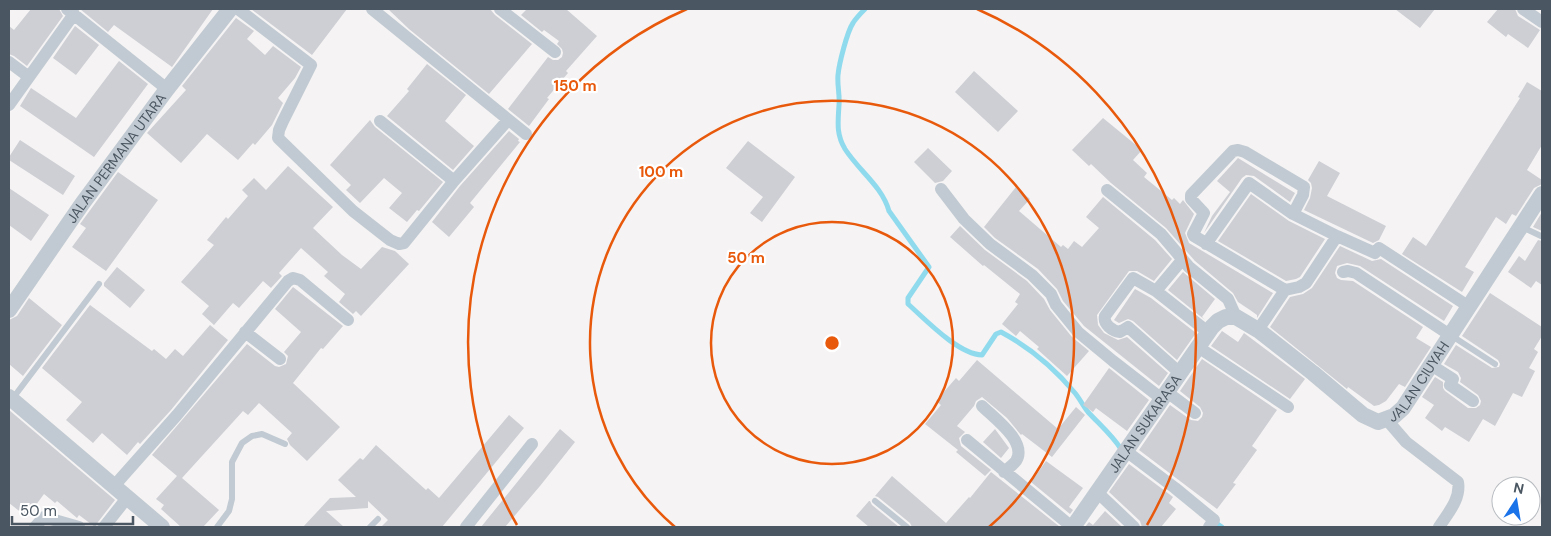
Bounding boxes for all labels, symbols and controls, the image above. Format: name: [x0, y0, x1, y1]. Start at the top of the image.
text: 150 m: [554, 76, 597, 96]
street label: JALAN PERMANA UTARA: [63, 89, 170, 227]
text: 100 m: [639, 162, 683, 182]
text: 50 m: [727, 248, 765, 268]
centre of rings: [823, 334, 841, 352]
street label: JALAN CIUYAH: [1387, 338, 1453, 426]
street label: JALAN SUKARASA: [1104, 371, 1185, 476]
north arrow: [1491, 476, 1541, 526]
text: N: [1512, 478, 1526, 498]
scale bar: [12, 494, 134, 526]
text: 50 m: [20, 501, 57, 521]

